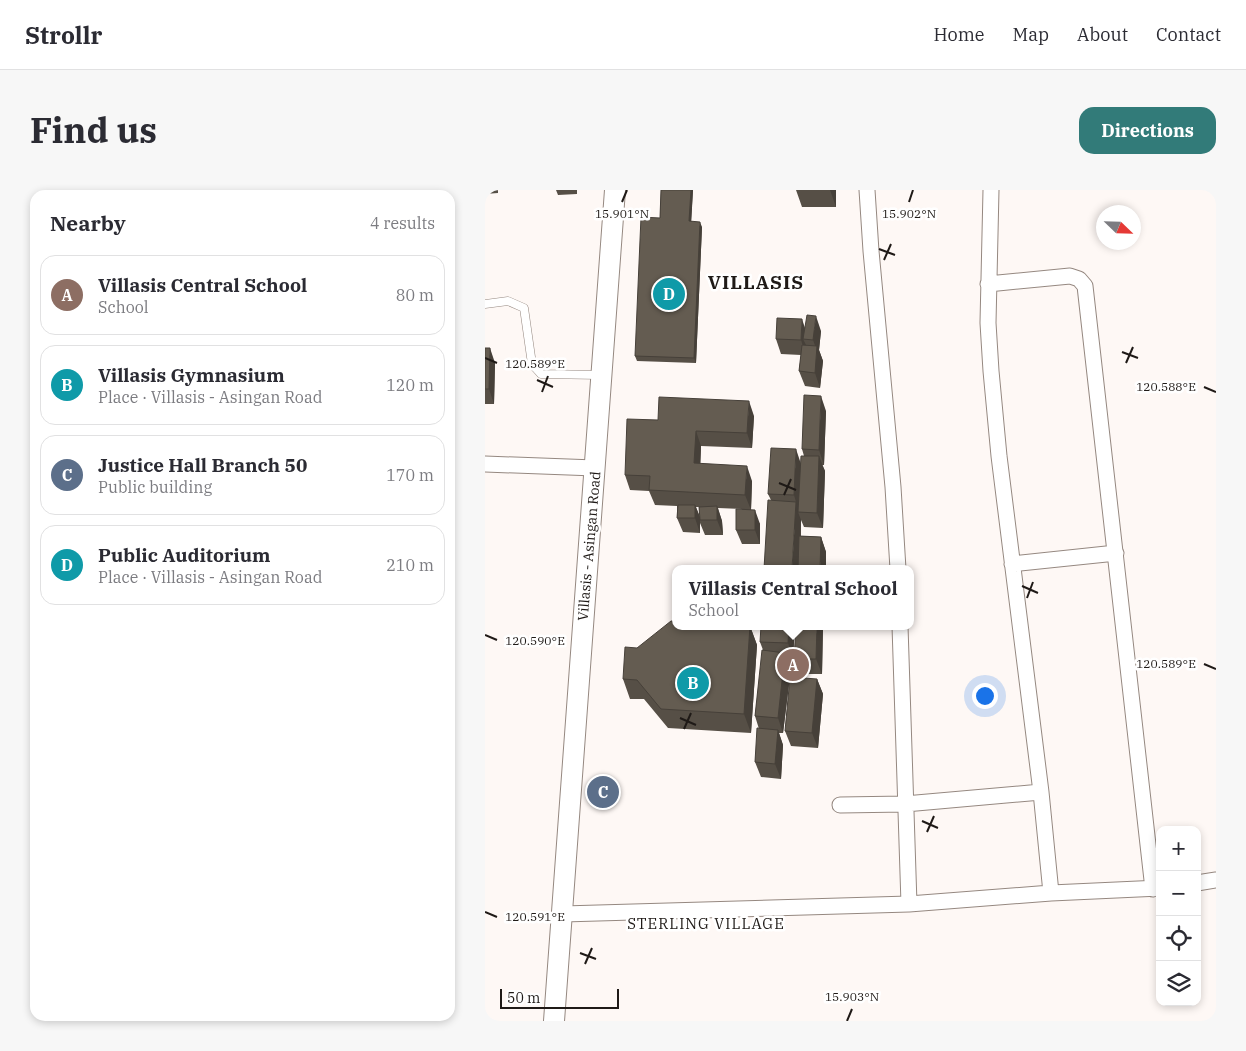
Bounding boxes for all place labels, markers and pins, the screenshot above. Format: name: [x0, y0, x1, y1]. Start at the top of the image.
pin: D: [653, 275, 685, 313]
pin: A: [777, 646, 809, 684]
pin: B: [677, 664, 709, 702]
pin: C: [587, 773, 619, 811]

